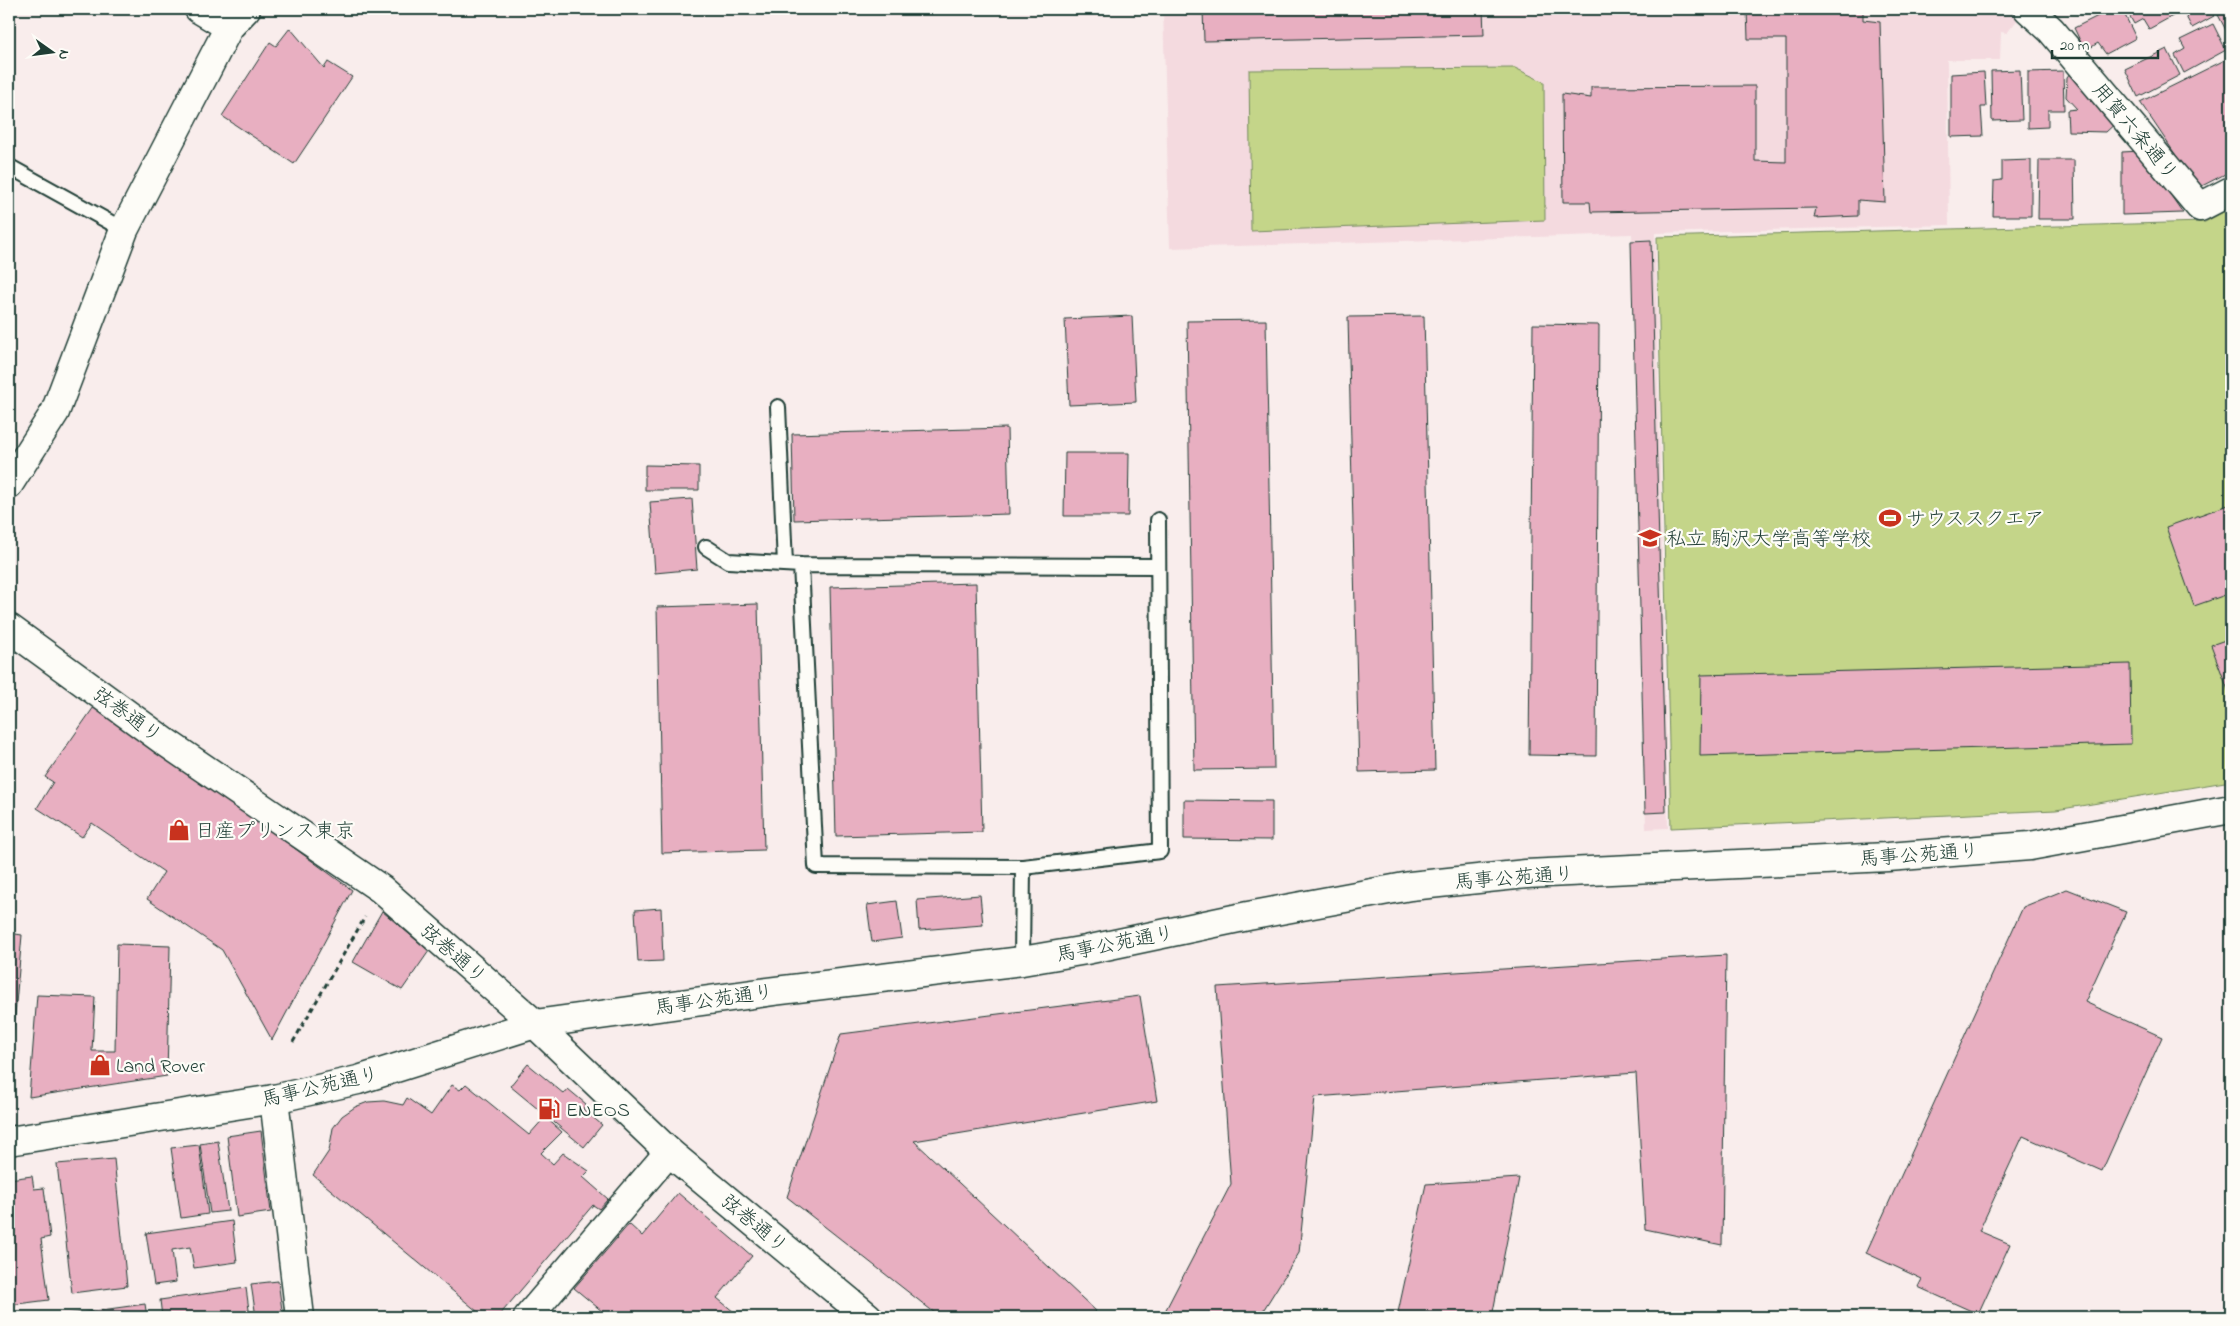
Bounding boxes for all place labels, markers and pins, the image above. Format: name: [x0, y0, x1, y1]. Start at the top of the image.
sports icon: サウススクエア: [1877, 505, 1903, 531]
place label: サウススクエア: [1906, 506, 2045, 535]
school or university icon: 私立 駒沢大学高等学校: [1637, 525, 1663, 551]
place label: 私立 駒沢大学高等学校: [1666, 526, 1871, 555]
shop icon: 日産プリンス東京: [166, 817, 192, 843]
place label: 日産プリンス東京: [195, 818, 355, 847]
shop icon: Land Rover: [87, 1052, 113, 1078]
place label: Land Rover: [116, 1053, 206, 1082]
fuel station icon: ENEOS: [536, 1096, 562, 1122]
place label: ENEOS: [566, 1097, 630, 1126]

